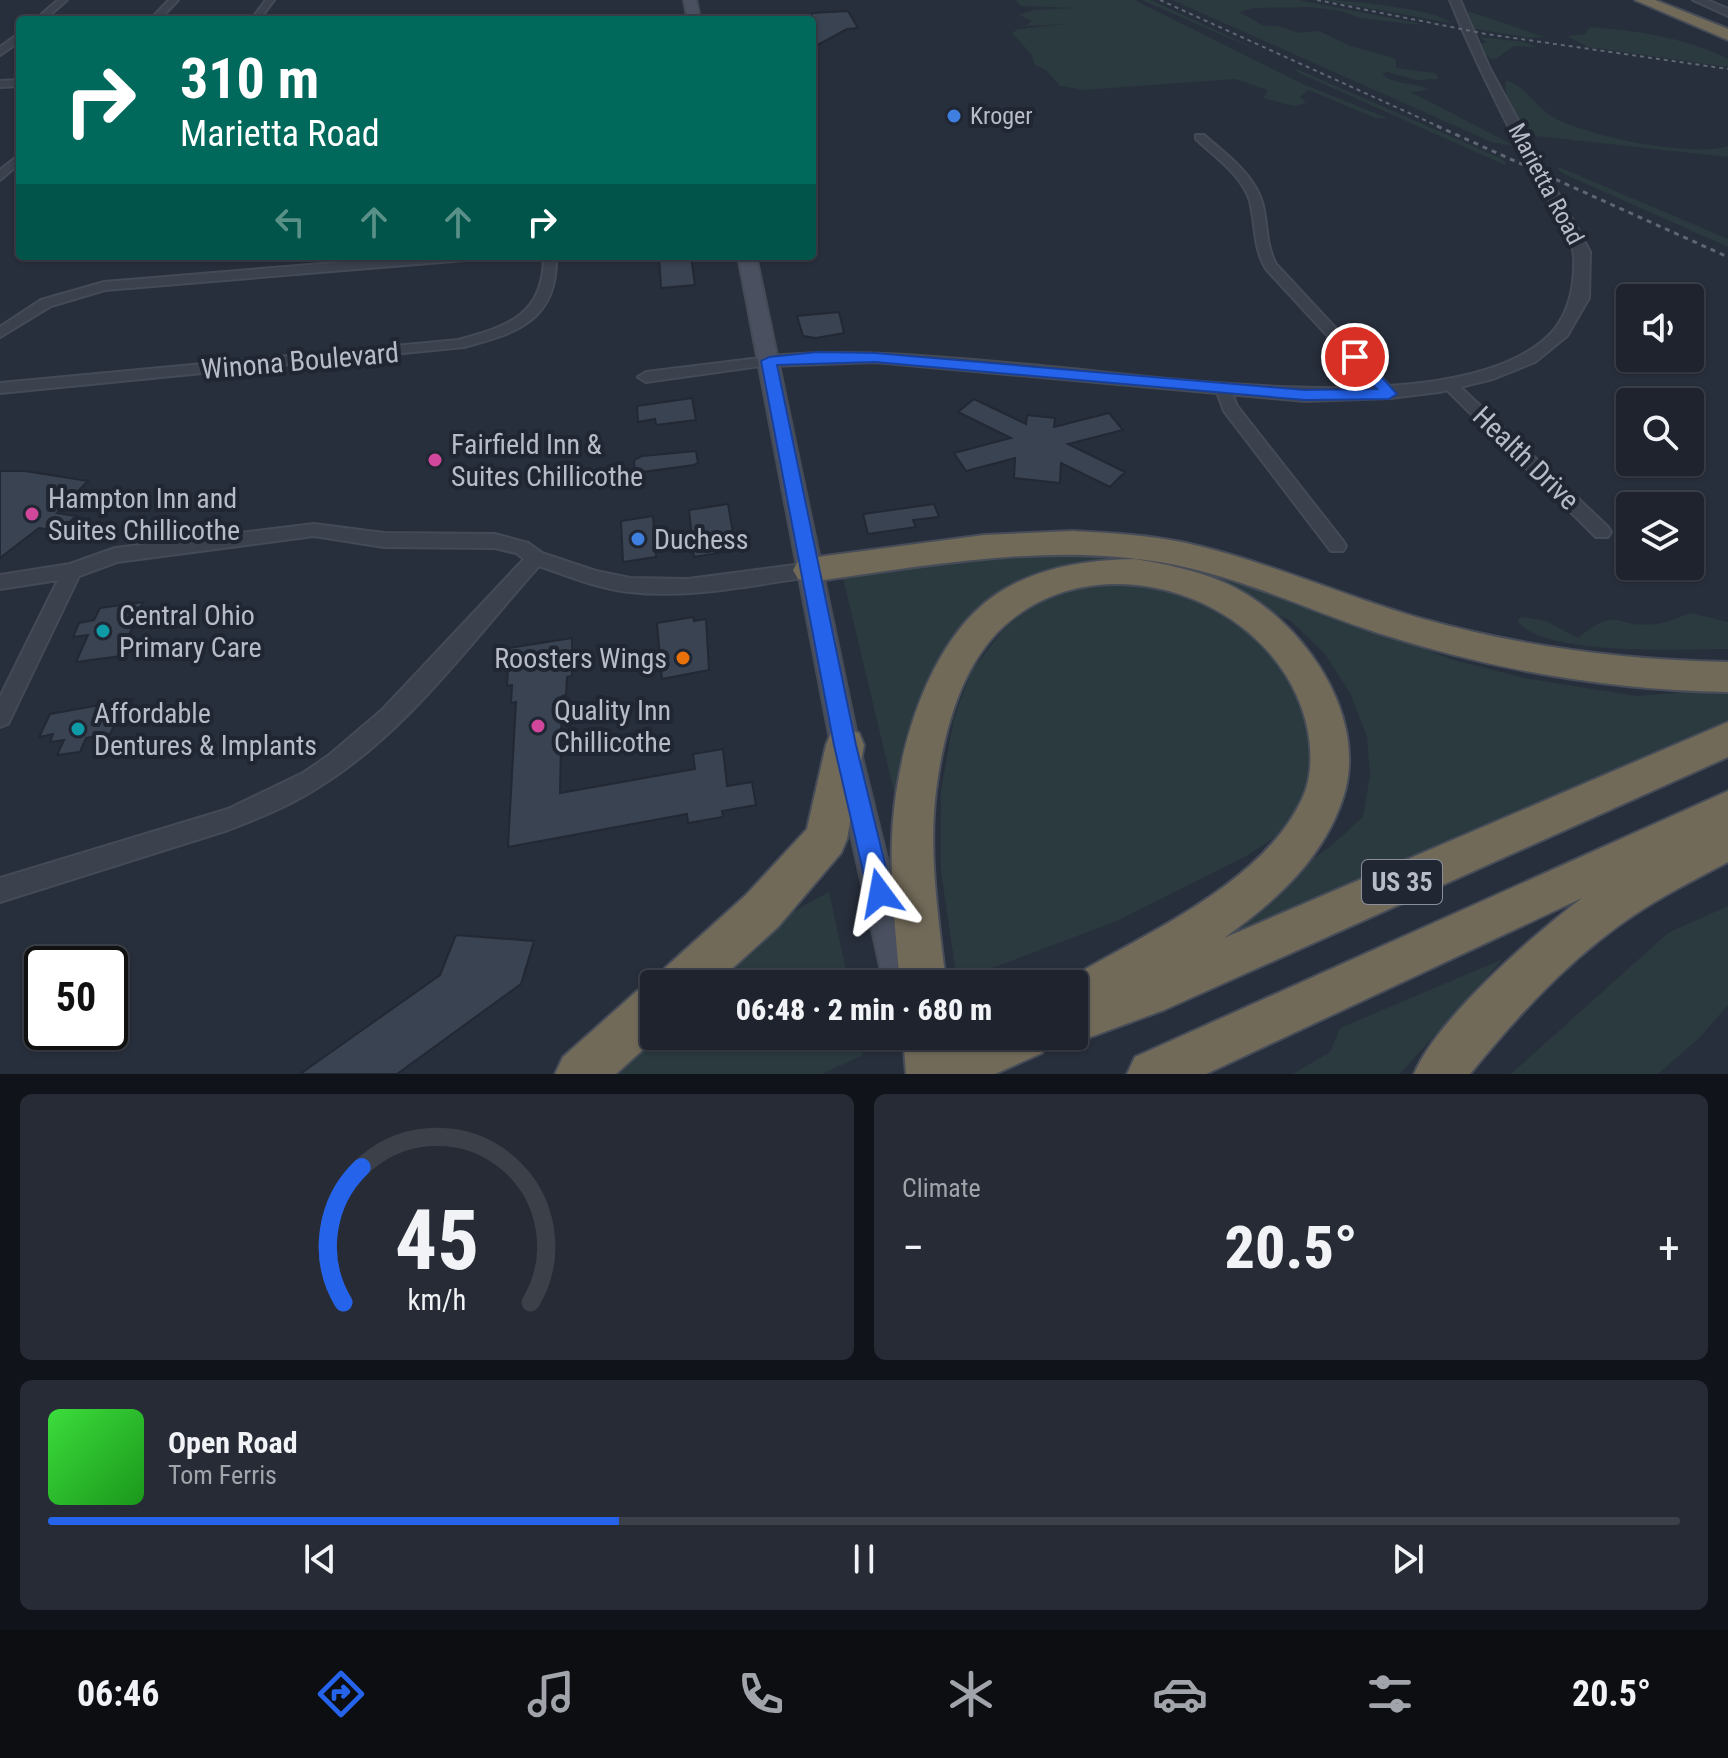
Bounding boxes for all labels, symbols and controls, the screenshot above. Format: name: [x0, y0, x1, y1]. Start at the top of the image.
text: 310 m: [180, 46, 319, 112]
icon: right: [48, 48, 152, 152]
place label: Kroger: [970, 102, 1033, 130]
marker: Kroger: [945, 107, 963, 125]
text: Marietta Road: [180, 113, 380, 155]
street label: Marietta Road: [1502, 119, 1590, 249]
icon: left: [268, 200, 312, 244]
icon: ahead: [352, 200, 396, 244]
icon: ahead: [436, 200, 480, 244]
icon: right: [520, 200, 564, 244]
map controls: [1616, 284, 1704, 580]
button: sound: [1616, 284, 1704, 372]
pin: [1321, 323, 1389, 391]
icon: arrive: [1333, 335, 1377, 379]
street label: Winona Boulevard: [200, 336, 400, 386]
button: search: [1616, 388, 1704, 476]
street label: Health Drive: [1466, 399, 1586, 517]
place label: Fairfield Inn & Suites Chillicothe: [451, 428, 643, 493]
marker: Fairfield Inn & Suites Chillicothe: [426, 451, 444, 469]
place label: Hampton Inn and Suites Chillicothe: [48, 482, 240, 547]
button: layers: [1616, 492, 1704, 580]
marker: Hampton Inn and Suites Chillicothe: [23, 505, 41, 523]
place label: Duchess: [654, 523, 749, 556]
marker: Duchess: [629, 530, 647, 548]
place label: Central Ohio Primary Care: [119, 599, 262, 664]
marker: Central Ohio Primary Care: [94, 622, 112, 640]
place label: Roosters Wings: [494, 642, 667, 675]
marker: Roosters Wings: [674, 649, 692, 667]
place label: Quality Inn Chillicothe: [554, 694, 671, 759]
place label: Affordable Dentures & Implants: [94, 697, 317, 762]
marker: Quality Inn Chillicothe: [529, 717, 547, 735]
marker: Affordable Dentures & Implants: [69, 720, 87, 738]
position arrow: [838, 851, 922, 935]
road number: US 35: [1362, 860, 1442, 904]
speed limit sign: 50: [24, 946, 128, 1050]
text: 06:48 · 2 min · 680 m: [736, 992, 992, 1027]
text: Climate: [902, 1173, 981, 1203]
text: 45: [395, 1192, 479, 1289]
text: 20.5°: [1225, 1212, 1358, 1283]
text: −: [902, 1222, 924, 1274]
text: +: [1658, 1222, 1680, 1274]
text: km/h: [408, 1283, 466, 1317]
text: Open Road: [168, 1425, 298, 1460]
text: Tom Ferris: [168, 1460, 277, 1490]
icon: previous: [298, 1537, 342, 1581]
icon: pause: [842, 1537, 886, 1581]
icon: next: [1386, 1537, 1430, 1581]
icon: directions: [313, 1666, 369, 1722]
icon: music: [523, 1666, 579, 1722]
icon: phone: [733, 1666, 789, 1722]
icon: climate: [943, 1666, 999, 1722]
icon: car: [1152, 1666, 1208, 1722]
icon: filters: [1362, 1666, 1418, 1722]
text: 06:46: [77, 1673, 160, 1715]
text: 20.5°: [1572, 1673, 1651, 1715]

